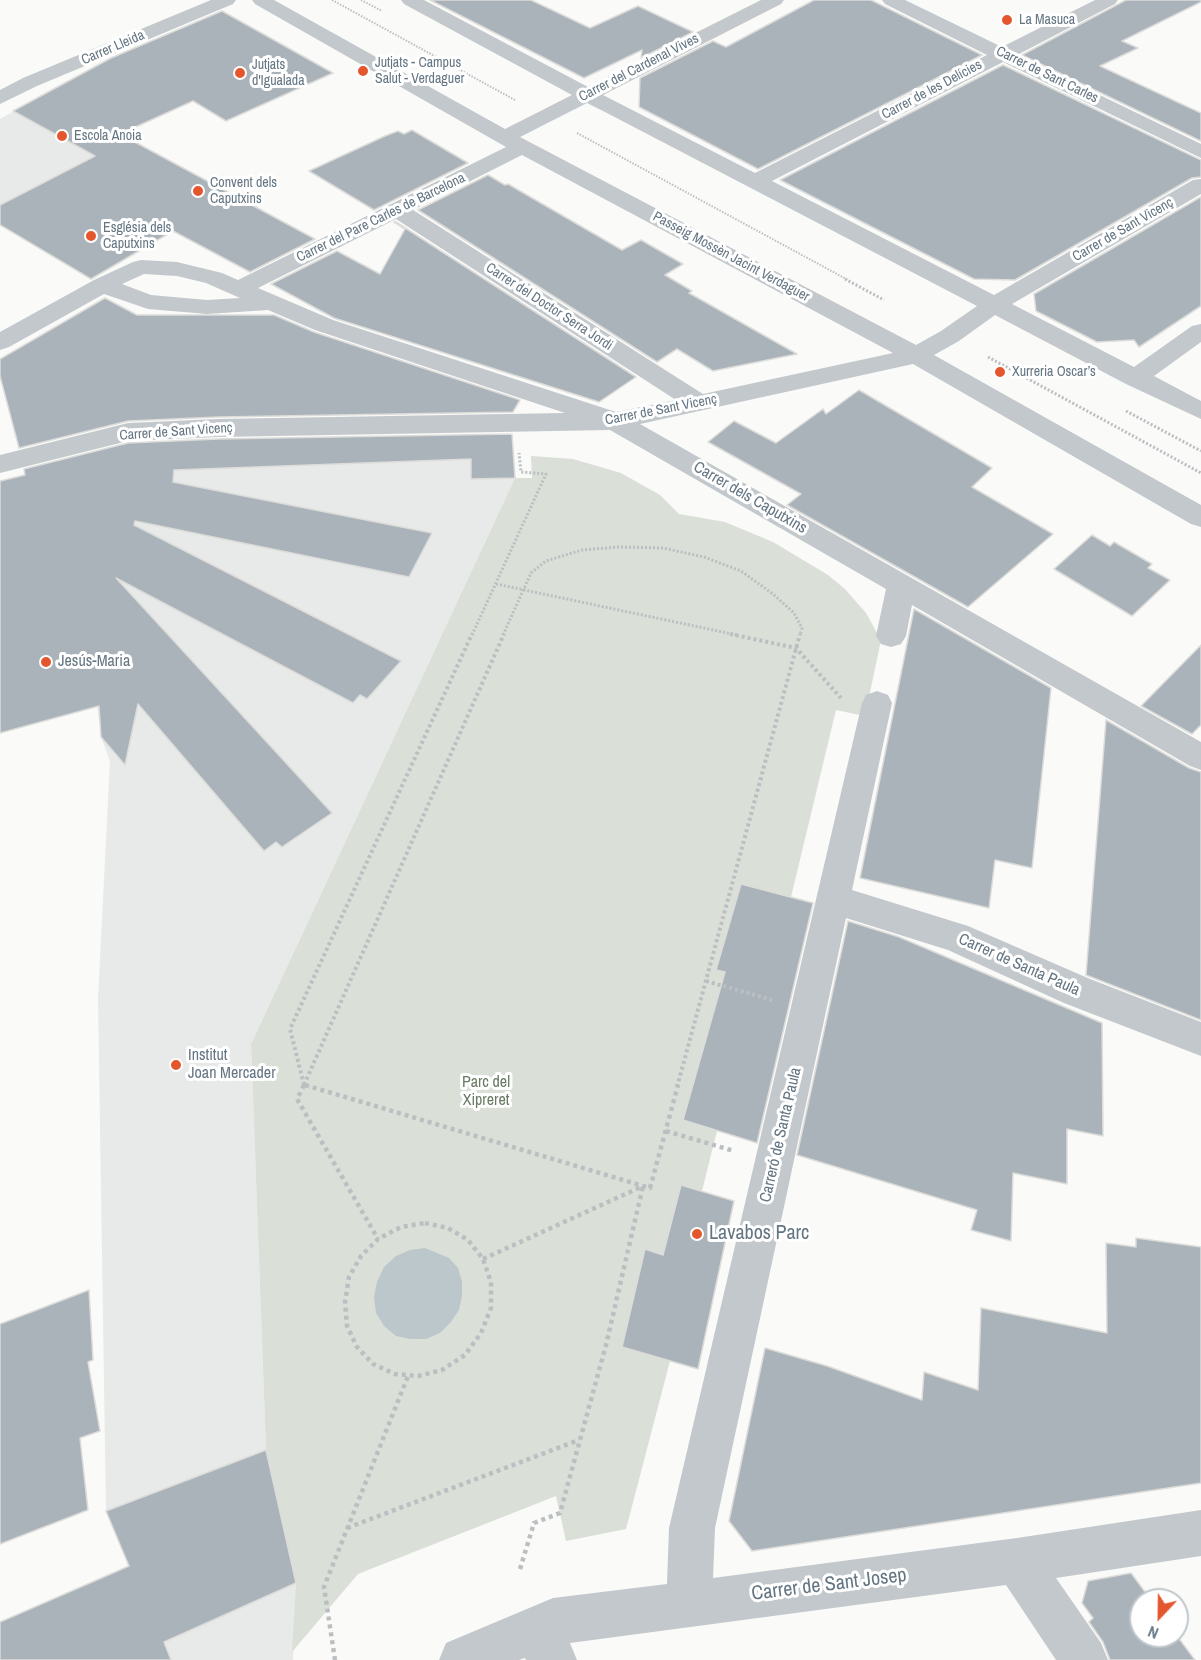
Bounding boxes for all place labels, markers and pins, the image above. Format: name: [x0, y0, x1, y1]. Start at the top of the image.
place label: La Masuca: [1019, 12, 1075, 28]
marker: La Masuca: [1000, 13, 1014, 27]
place label: Jutjats - Campus Salut - Verdaguer: [375, 55, 464, 88]
place label: Jutjats d'Igualada: [252, 57, 305, 90]
marker: Jutjats - Campus Salut - Verdaguer: [356, 64, 370, 78]
marker: Jutjats d'Igualada: [233, 66, 247, 80]
place label: Escola Anoia: [74, 128, 142, 144]
marker: Escola Anoia: [55, 129, 69, 143]
place label: Convent dels Caputxins: [210, 175, 277, 208]
marker: Convent dels Caputxins: [191, 184, 205, 198]
place label: Església dels Caputxins: [103, 220, 171, 252]
marker: Església dels Caputxins: [84, 229, 98, 243]
place label: Xurreria Oscar’s: [1012, 364, 1096, 380]
marker: Xurreria Oscar’s: [993, 365, 1007, 379]
place label: Jesús-Maria: [58, 652, 130, 672]
marker: Jesús-Maria: [39, 655, 53, 669]
place label: Institut Joan Mercader: [188, 1046, 276, 1084]
marker: Institut Joan Mercader: [169, 1058, 183, 1072]
place label: Lavabos Parc: [709, 1222, 809, 1246]
marker: Lavabos Parc: [690, 1227, 704, 1241]

